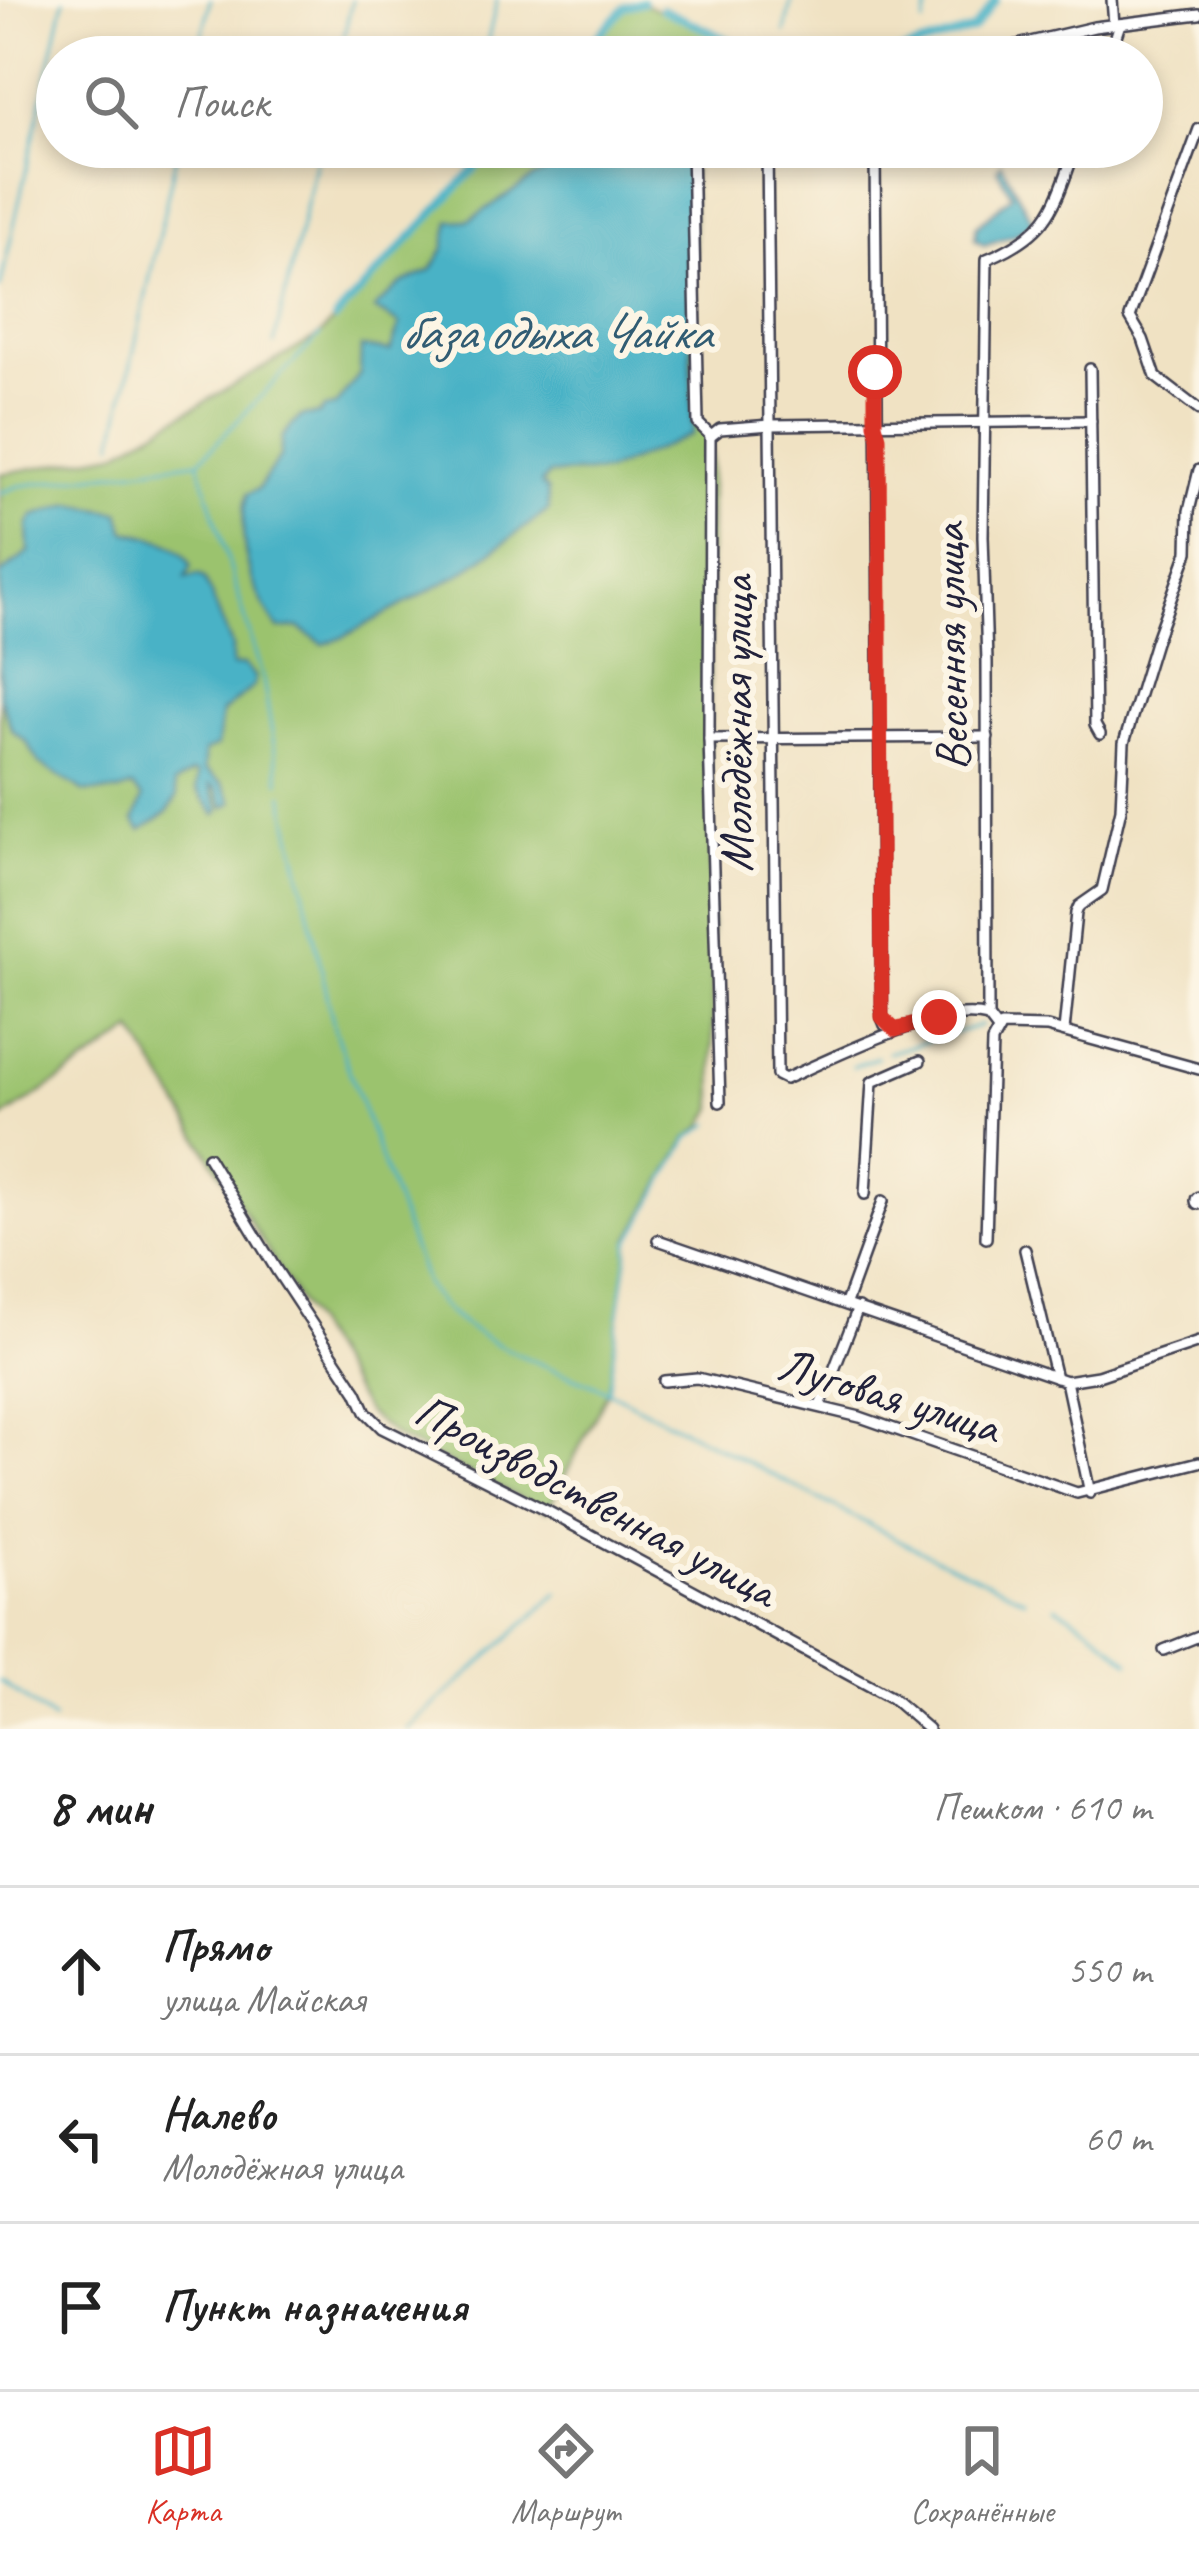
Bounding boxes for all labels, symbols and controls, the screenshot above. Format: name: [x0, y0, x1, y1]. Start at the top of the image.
search box: [36, 36, 1163, 168]
icon: search: [78, 69, 144, 135]
text: Поиск: [174, 74, 269, 131]
water label: база одыха Чайка: [401, 300, 716, 364]
route start: [848, 345, 902, 399]
street label: Весенняя улица: [918, 520, 982, 771]
street label: Молодёжная улица: [706, 573, 766, 872]
route end: [912, 990, 966, 1044]
street label: Луговая улица: [771, 1333, 1010, 1458]
street label: Производственная улица: [405, 1380, 791, 1622]
text: 8 мин: [48, 1775, 152, 1839]
text: Пешком · 610 m: [933, 1783, 1151, 1832]
text: Прямо: [162, 1918, 269, 1975]
icon: ahead: [48, 1938, 114, 2004]
text: 550 m: [1067, 1946, 1151, 1995]
text: улица Майская: [162, 1975, 365, 2024]
text: Налево: [162, 2086, 276, 2143]
icon: left: [48, 2106, 114, 2172]
text: 60 m: [1085, 2114, 1151, 2163]
text: Молодёжная улица: [162, 2143, 403, 2192]
icon: arrive: [48, 2274, 114, 2340]
text: Пункт назначения: [162, 2278, 467, 2335]
tab: Карта: [145, 2418, 221, 2532]
tab: Маршрут: [511, 2418, 620, 2532]
tab: Сохранённые: [910, 2418, 1054, 2532]

